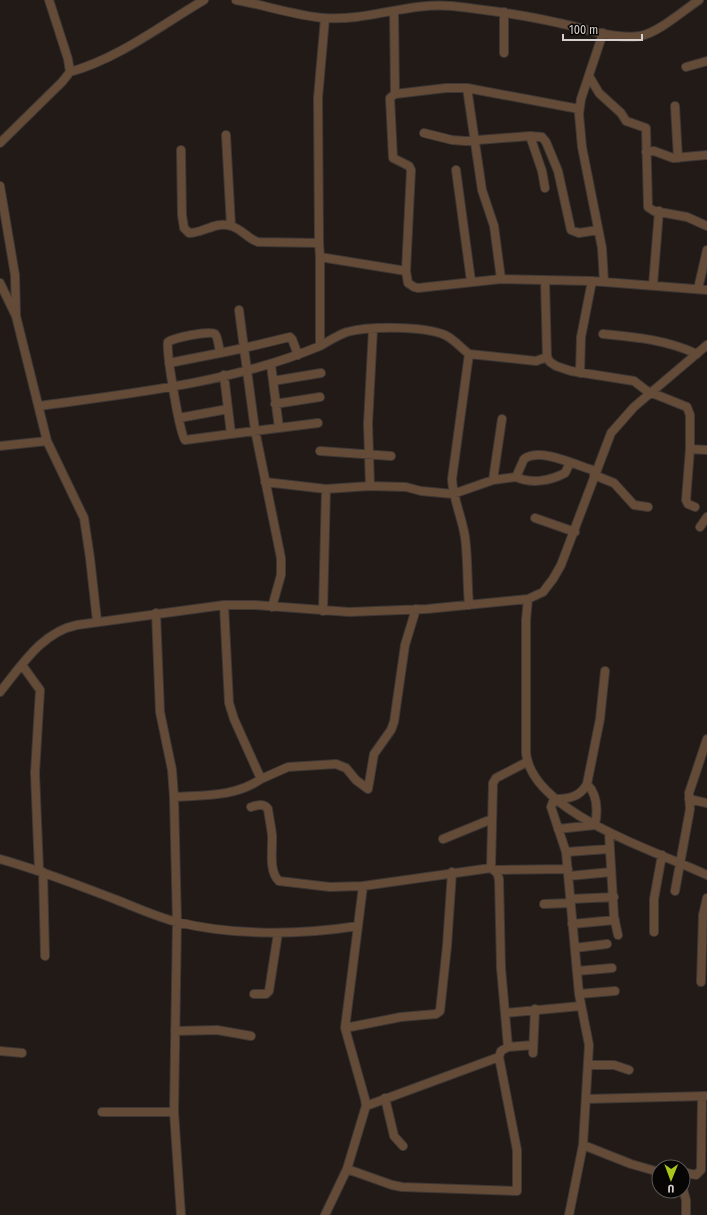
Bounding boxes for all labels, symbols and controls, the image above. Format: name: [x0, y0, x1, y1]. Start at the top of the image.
scale bar: [563, 16, 642, 42]
text: 100 m: [569, 23, 598, 37]
north arrow: [651, 1159, 691, 1199]
text: U: [667, 1182, 674, 1195]

